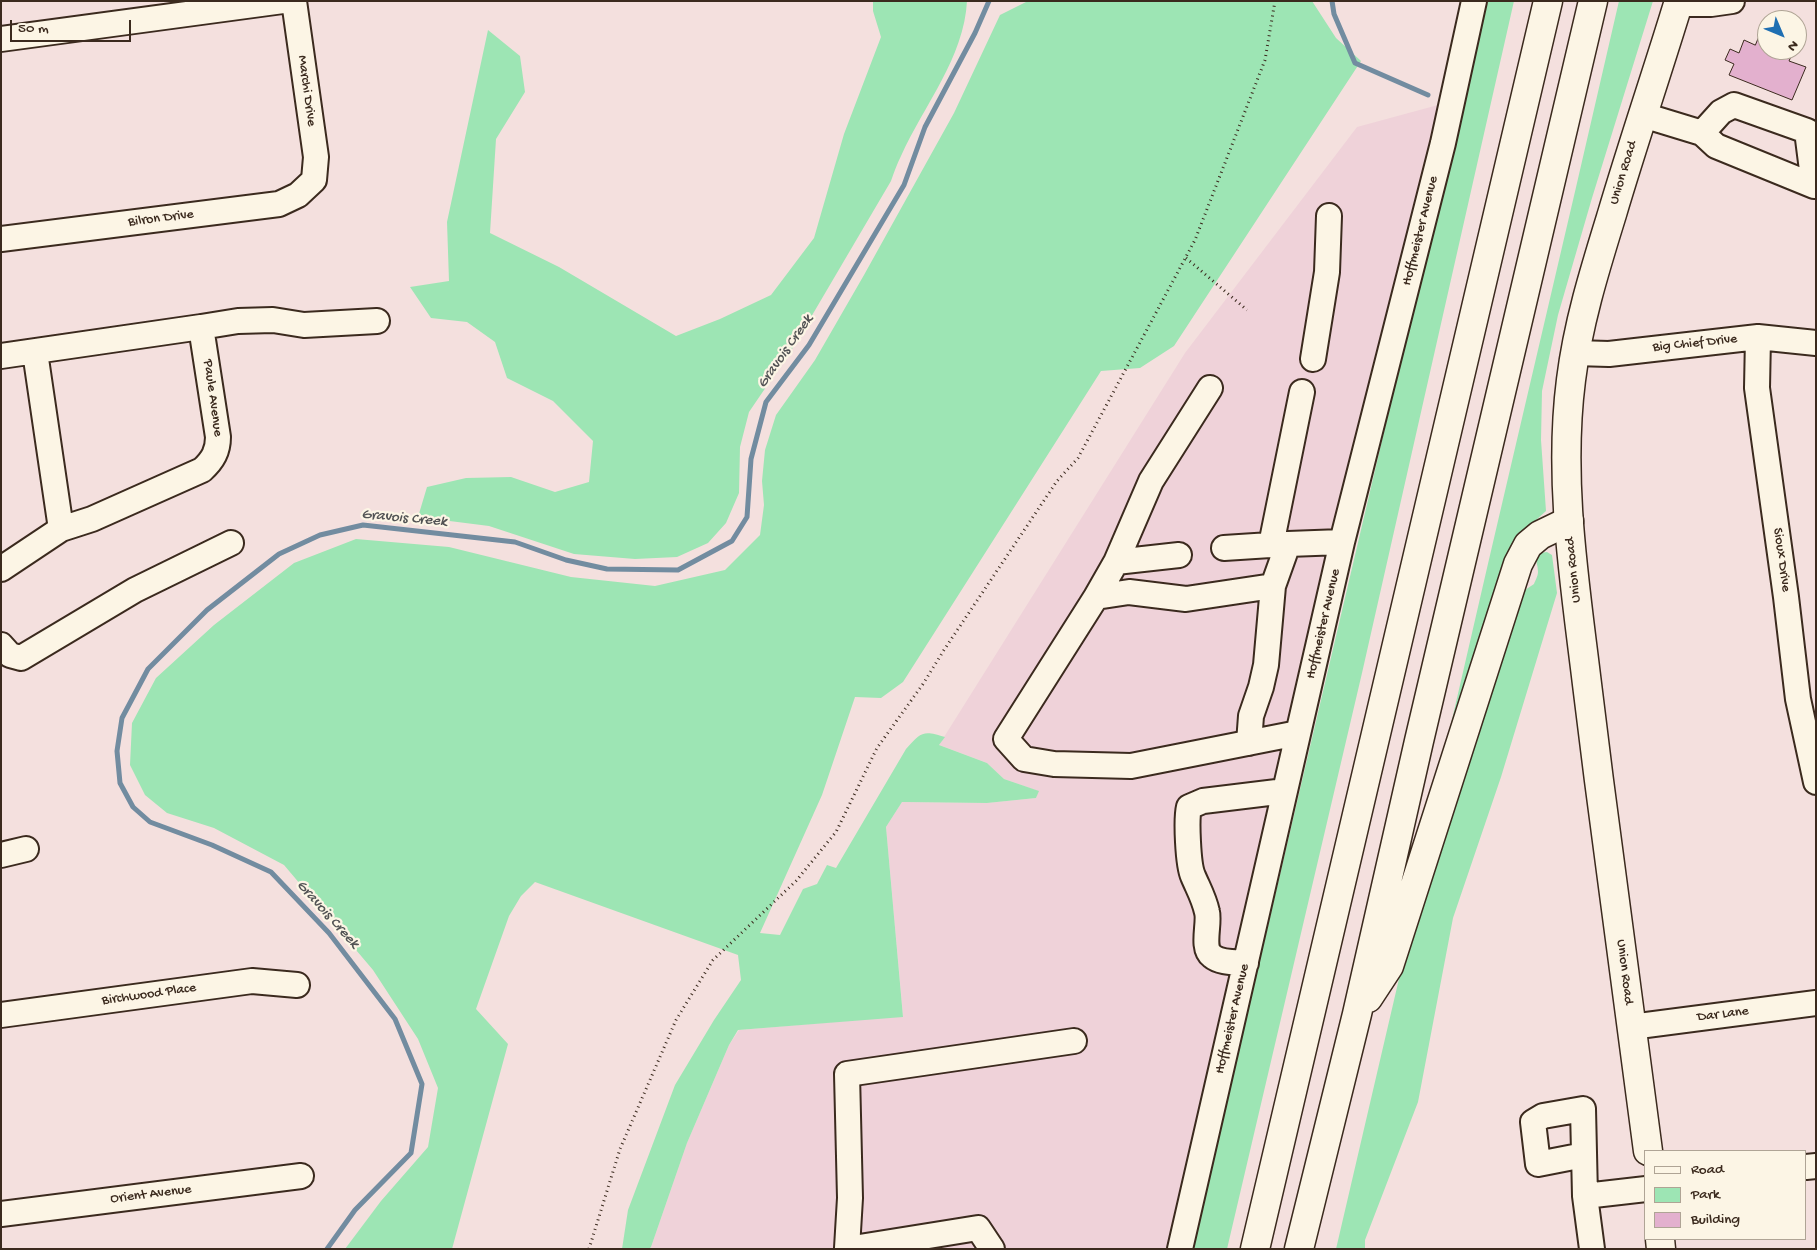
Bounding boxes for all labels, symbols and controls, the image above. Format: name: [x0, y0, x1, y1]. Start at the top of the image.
scale bar: [12, 10, 134, 42]
north arrow: [1757, 10, 1807, 60]
text: 50 m: [18, 20, 49, 38]
text: N: [1783, 36, 1802, 54]
street label: Marchi Drive: [293, 54, 319, 128]
street label: Union Road: [1606, 139, 1642, 207]
street label: Hoffmeister Avenue: [1399, 174, 1443, 288]
street label: Bilron Drive: [127, 207, 195, 231]
water label: Gravois Creek: [754, 312, 818, 392]
street label: Big Chief Drive: [1652, 331, 1738, 357]
street label: Paule Avenue: [198, 358, 226, 438]
water label: Gravois Creek: [361, 506, 447, 532]
street label: Sioux Drive: [1768, 527, 1794, 593]
street label: Union Road: [1562, 537, 1586, 603]
street label: Hoffmeister Avenue: [1303, 567, 1345, 681]
water label: Gravois Creek: [292, 877, 362, 953]
street label: Union Road: [1612, 938, 1636, 1006]
street label: Hoffmeister Avenue: [1212, 962, 1254, 1076]
street label: Birchwood Place: [101, 980, 197, 1010]
street label: Dar Lane: [1696, 1003, 1750, 1027]
legend: [1644, 1150, 1807, 1240]
text: Road: [1691, 1161, 1724, 1179]
street label: Orient Avenue: [110, 1182, 192, 1208]
text: Park: [1691, 1186, 1720, 1204]
text: Building: [1691, 1211, 1740, 1229]

